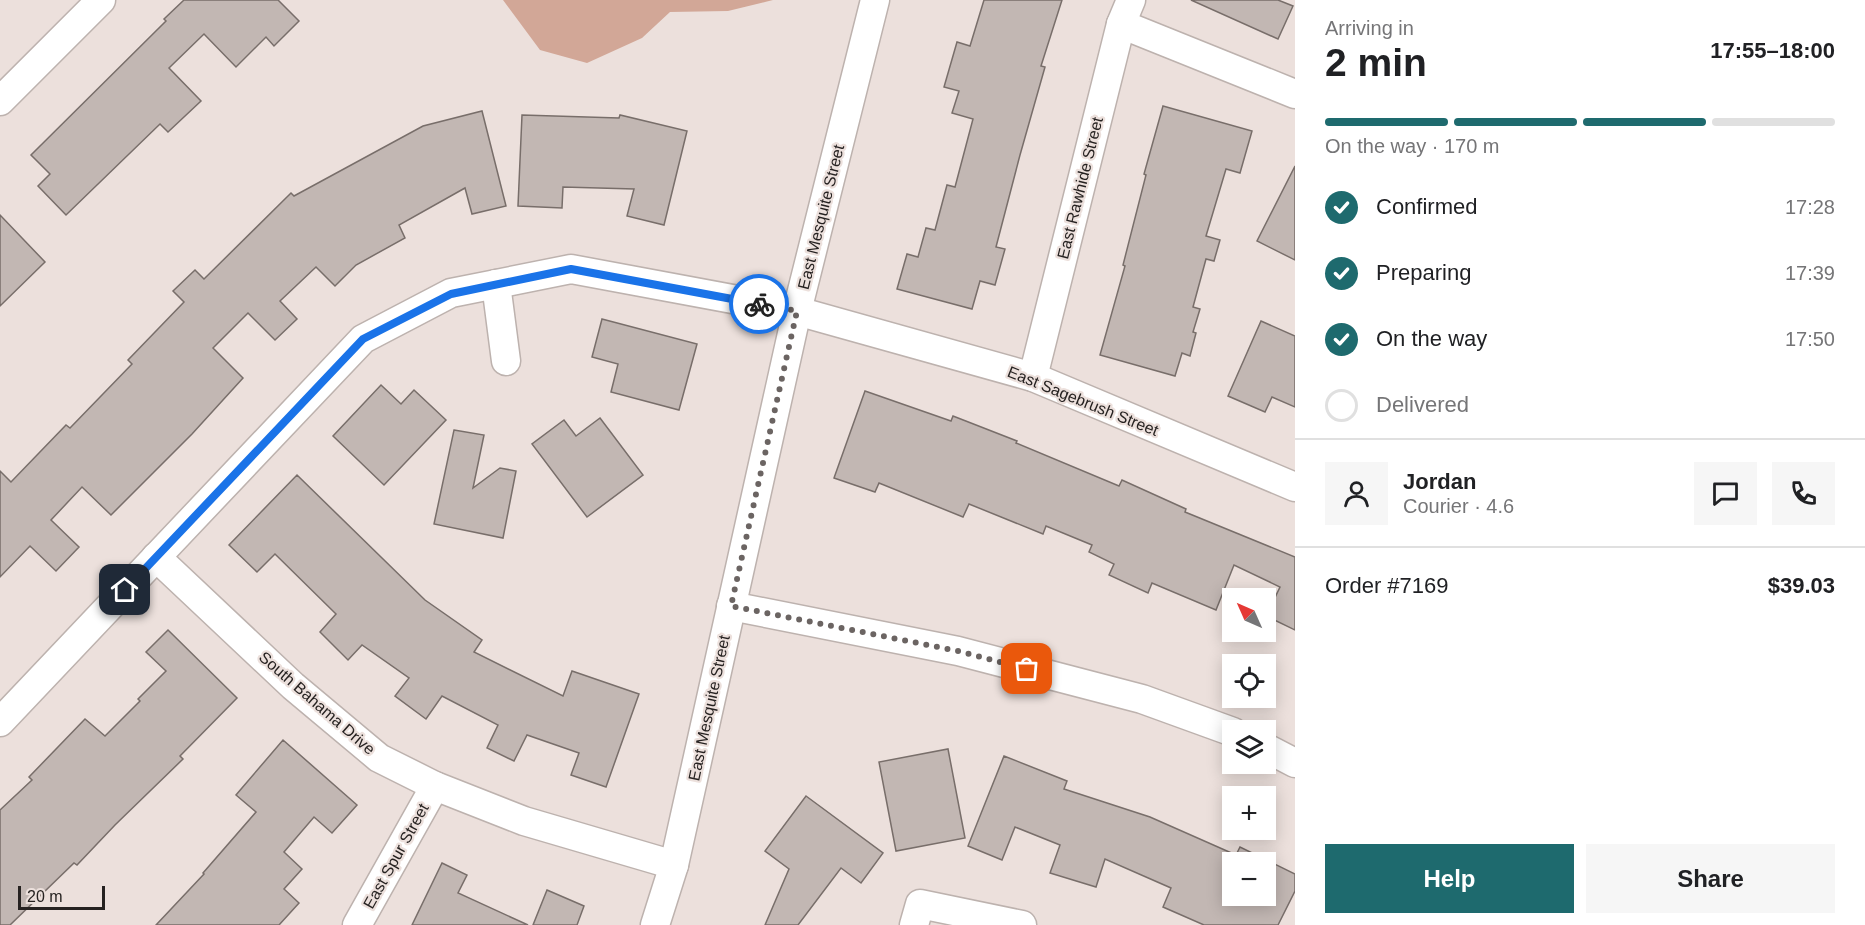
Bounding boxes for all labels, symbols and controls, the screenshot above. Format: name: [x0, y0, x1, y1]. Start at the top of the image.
text: Arriving in: [1325, 17, 1414, 39]
text: 17:55–18:00: [1710, 38, 1835, 63]
text: 2 min: [1325, 41, 1427, 84]
street label: East Rawhide Street: [1054, 115, 1106, 261]
text: On the way · 170 m: [1325, 135, 1500, 157]
street label: East Mesquite Street: [795, 142, 847, 291]
icon: check: [1325, 191, 1358, 224]
text: Confirmed: [1376, 194, 1477, 219]
text: 17:28: [1785, 196, 1835, 218]
icon: check: [1325, 257, 1358, 290]
text: Preparing: [1376, 260, 1471, 285]
text: 17:39: [1785, 262, 1835, 284]
courier: [729, 274, 789, 334]
icon: bike: [743, 288, 776, 321]
icon: check: [1325, 323, 1358, 356]
text: On the way: [1376, 326, 1487, 351]
text: 17:50: [1785, 328, 1835, 350]
street label: East Sagebrush Street: [1005, 363, 1161, 439]
text: Delivered: [1376, 392, 1469, 417]
button: person: [1325, 462, 1388, 525]
button: chat: [1694, 462, 1757, 525]
button: phone: [1772, 462, 1835, 525]
text: Jordan: [1403, 469, 1476, 494]
text: Courier · 4.6: [1403, 495, 1514, 517]
pin: [99, 564, 150, 615]
icon: home: [108, 573, 141, 606]
text: Order #7169: [1325, 573, 1449, 598]
text: $39.03: [1768, 573, 1835, 598]
north arrow: [1222, 588, 1276, 642]
map controls: [1222, 588, 1276, 906]
street label: East Mesquite Street: [685, 633, 733, 782]
pin: [1001, 643, 1052, 694]
street label: South Bahama Drive: [256, 648, 378, 758]
icon: bag: [1010, 652, 1043, 685]
button: locate: [1222, 654, 1276, 708]
button: layers: [1222, 720, 1276, 774]
button: +: [1222, 786, 1276, 840]
street label: East Spur Street: [360, 800, 432, 911]
button: Help: [1325, 844, 1574, 913]
button: Share: [1586, 844, 1835, 913]
button: −: [1222, 852, 1276, 906]
scale bar: [18, 883, 105, 910]
text: 20 m: [27, 888, 63, 905]

